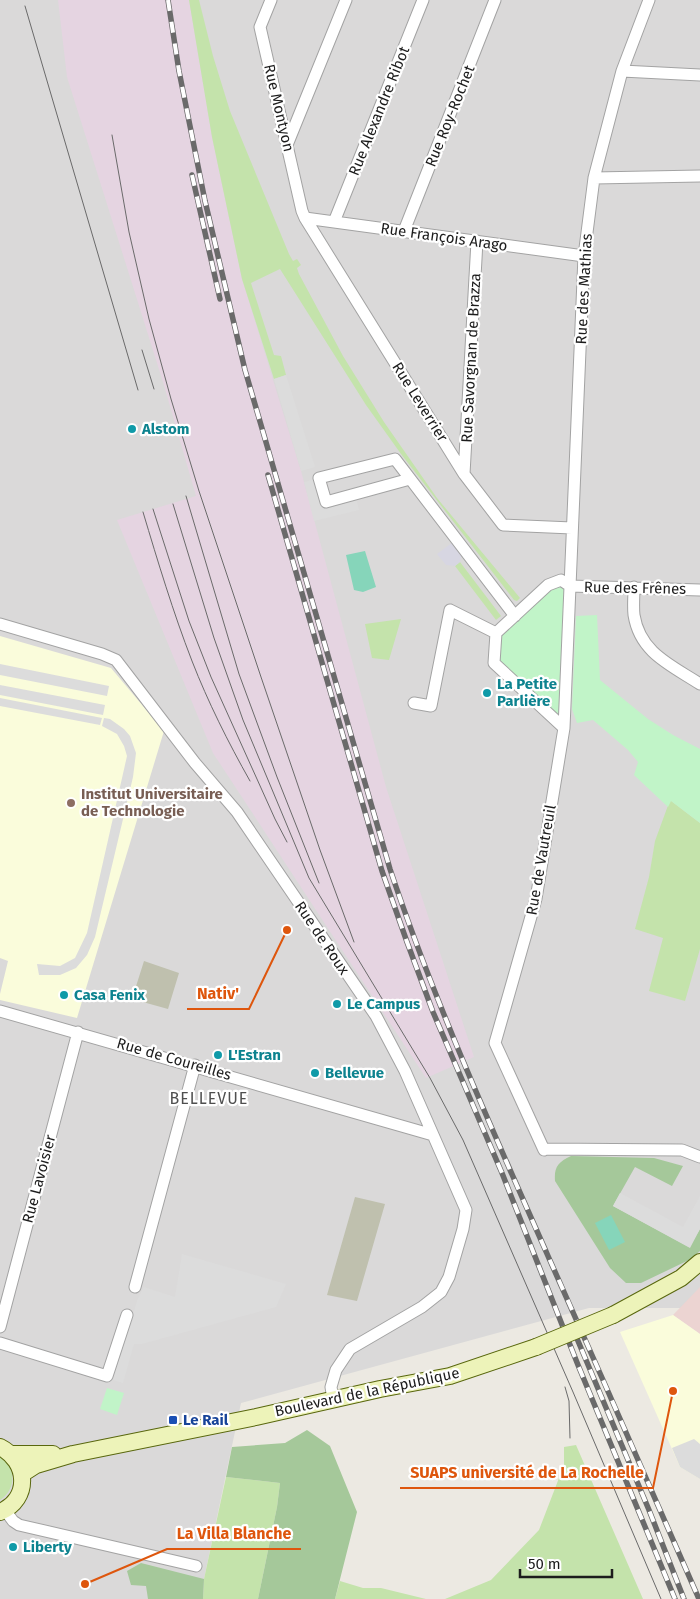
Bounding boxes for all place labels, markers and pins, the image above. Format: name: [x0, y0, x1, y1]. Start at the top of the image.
place label: Alstom: [141, 420, 190, 438]
marker: Alstom: [126, 423, 138, 435]
place label: La Petite Parlière: [497, 675, 557, 710]
marker: La Petite Parlière: [481, 687, 493, 699]
place label: Institut Universitaire de Technologie: [81, 785, 223, 820]
marker: Institut Universitaire de Technologie: [65, 797, 77, 809]
callout: Nativ': [187, 978, 249, 1009]
place label: Casa Fenix: [74, 986, 145, 1004]
marker: Casa Fenix: [58, 989, 70, 1001]
place label: Le Campus: [347, 995, 420, 1013]
marker: Le Campus: [331, 998, 343, 1010]
place label: L'Estran: [228, 1046, 281, 1064]
marker: L'Estran: [212, 1049, 224, 1061]
place label: Bellevue: [325, 1064, 384, 1082]
marker: Bellevue: [309, 1067, 321, 1079]
place label: Le Rail: [183, 1411, 229, 1429]
marker: Le Rail: [167, 1414, 179, 1426]
callout: SUAPS université de La Rochelle: [400, 1457, 653, 1488]
callout: La Villa Blanche: [167, 1518, 301, 1549]
place label: Liberty: [23, 1538, 72, 1556]
marker: Liberty: [7, 1541, 19, 1553]

